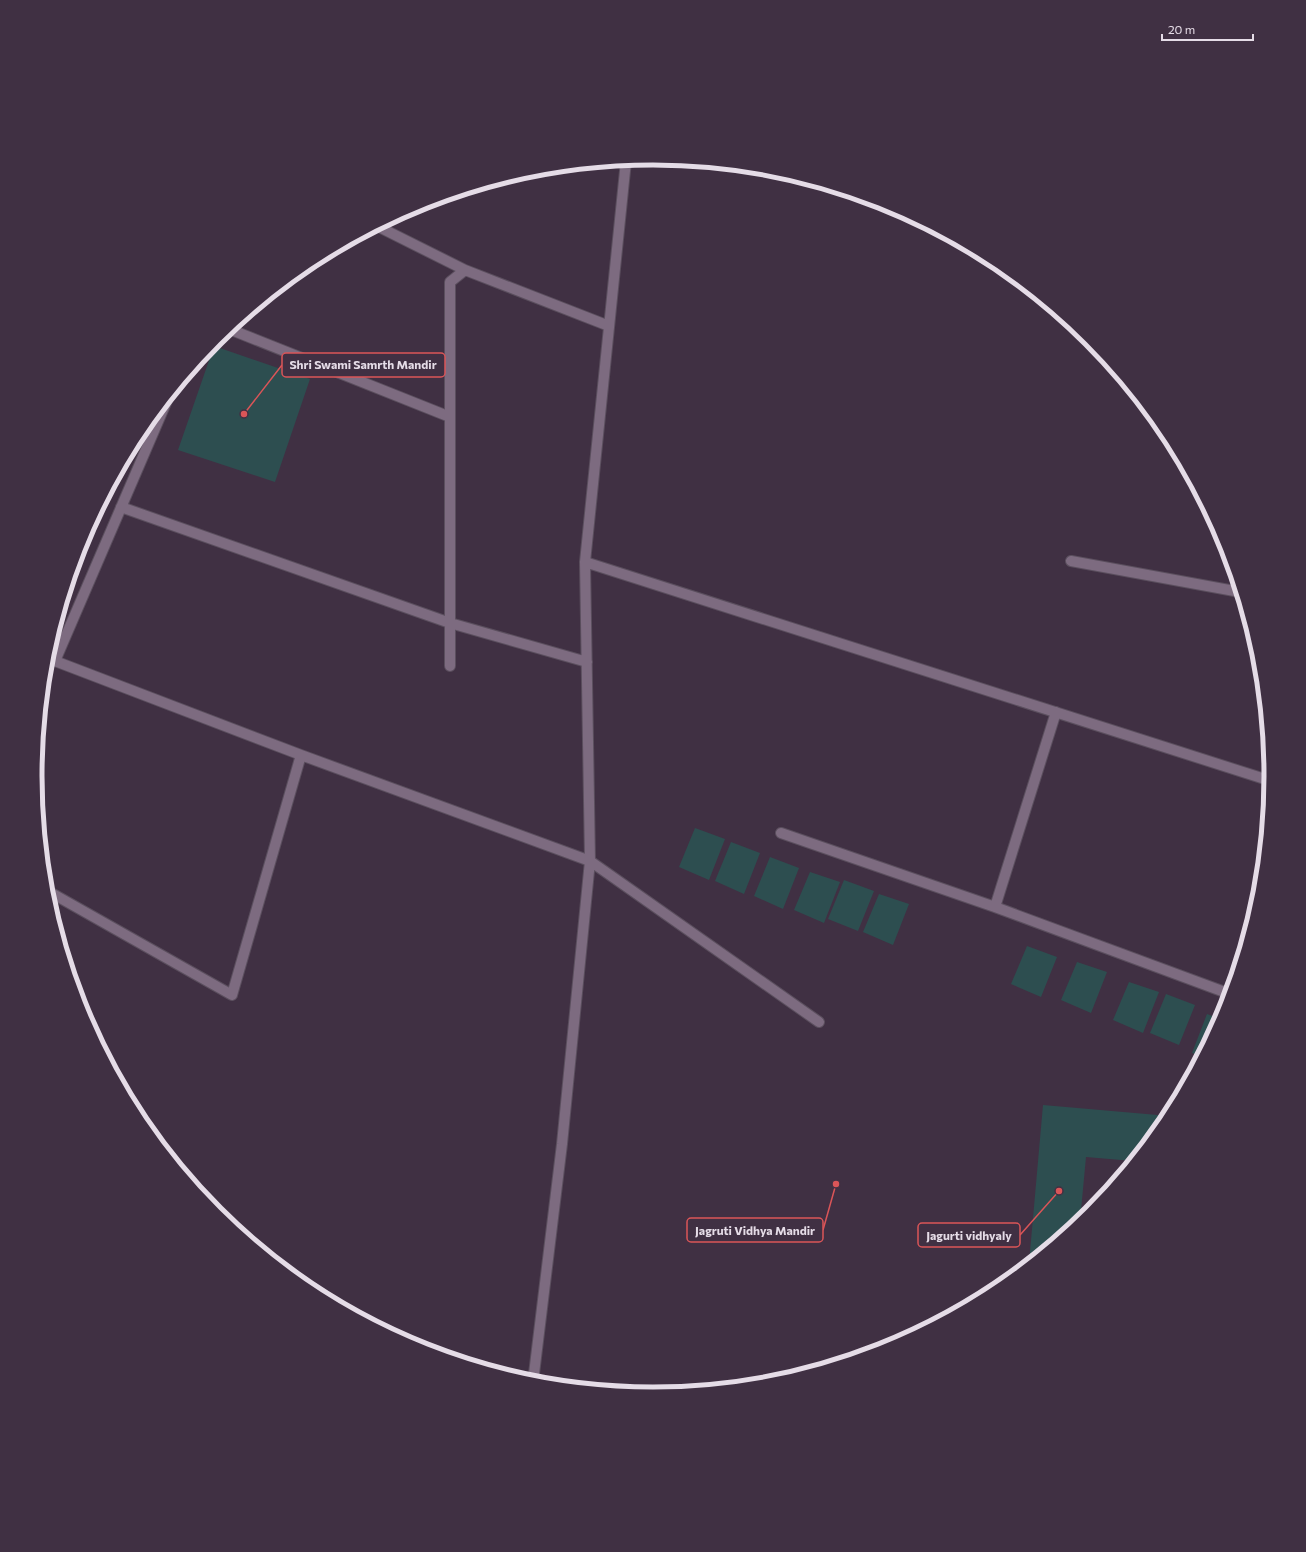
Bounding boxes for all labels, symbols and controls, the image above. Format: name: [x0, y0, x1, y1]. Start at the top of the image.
scale bar: [1162, 16, 1253, 42]
text: 20 m: [1168, 22, 1195, 36]
callout: Shri Swami Samrth Mandir: [282, 353, 445, 377]
text: Shri Swami Samrth Mandir: [289, 357, 437, 371]
callout: Jagruti Vidhya Mandir: [687, 1218, 823, 1242]
text: Jagruti Vidhya Mandir: [695, 1223, 815, 1238]
callout: Jagurti vidhyaly: [918, 1223, 1020, 1247]
text: Jagurti vidhyaly: [926, 1228, 1012, 1243]

